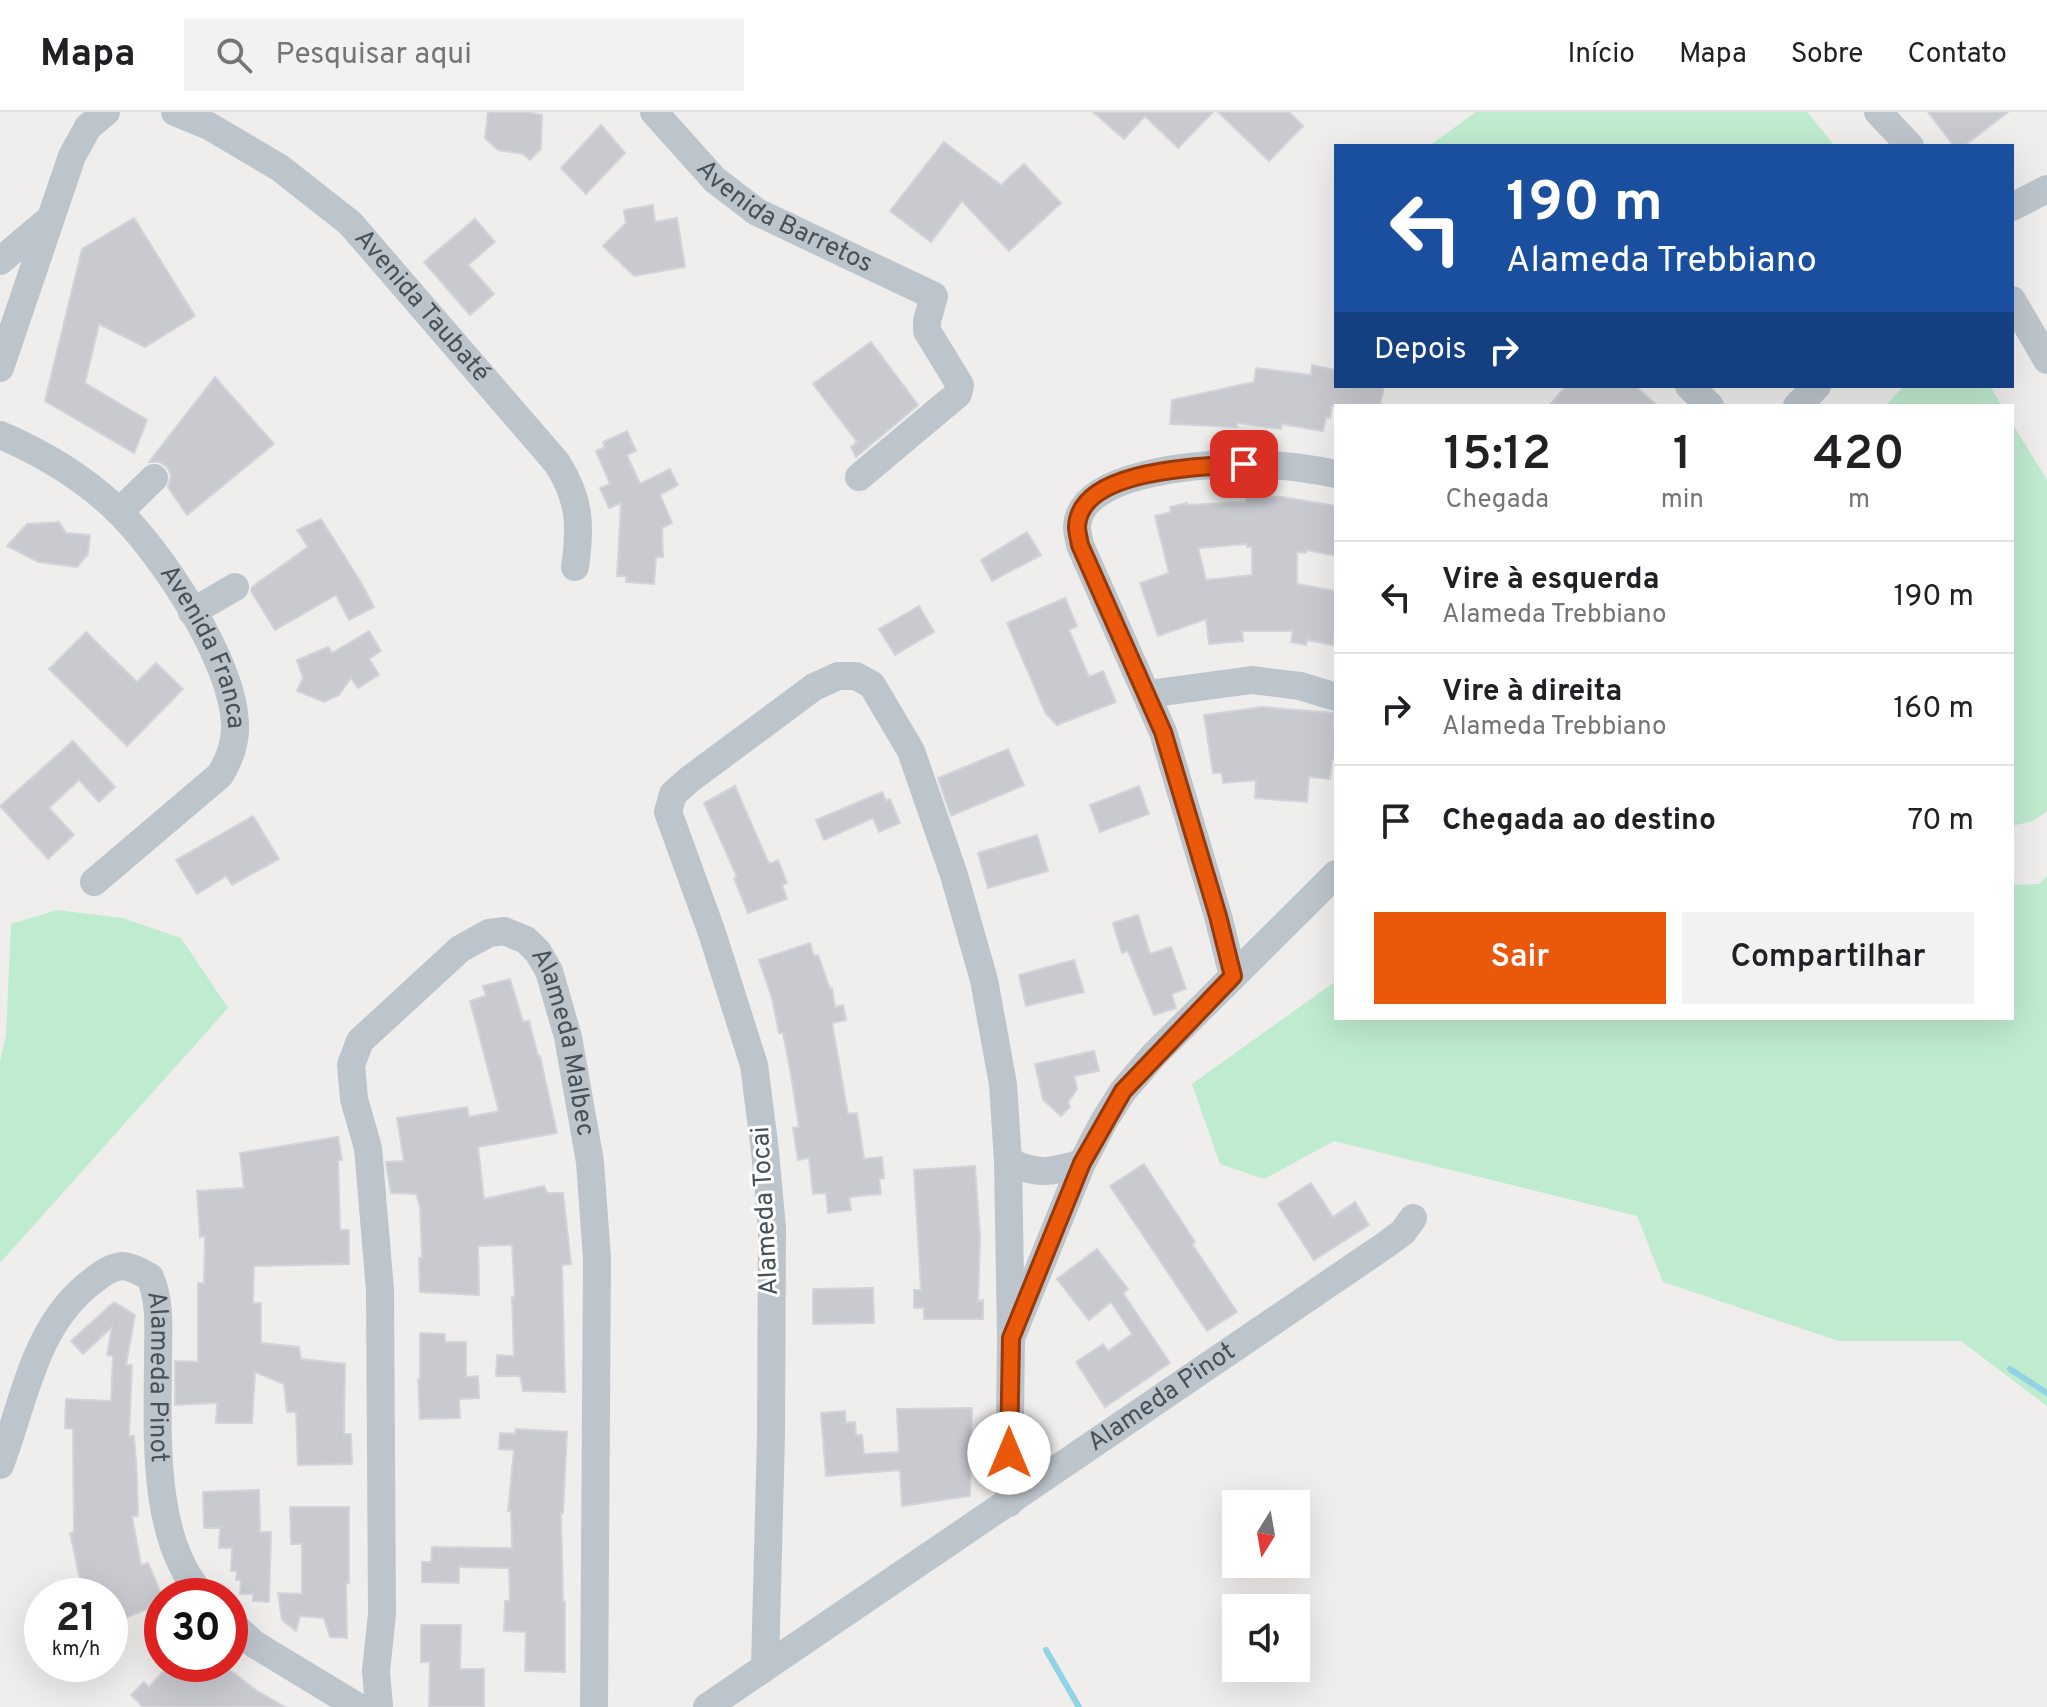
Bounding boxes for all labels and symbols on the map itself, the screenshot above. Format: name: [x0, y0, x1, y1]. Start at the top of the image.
street label: Avenida Barretos: [688, 153, 878, 281]
street label: Avenida Taubaté: [346, 223, 497, 390]
pin: [1210, 430, 1278, 498]
street label: Avenida Franca: [152, 559, 252, 730]
street label: Alameda Malbec: [523, 942, 602, 1139]
street label: Alameda Tocai: [745, 1126, 787, 1296]
street label: Alameda Pinot: [139, 1288, 175, 1464]
street label: Alameda Pinot: [1081, 1335, 1242, 1459]
position arrow: [967, 1411, 1051, 1495]
north arrow: [1222, 1490, 1310, 1578]
speed limit sign: 30: [144, 1578, 248, 1682]

